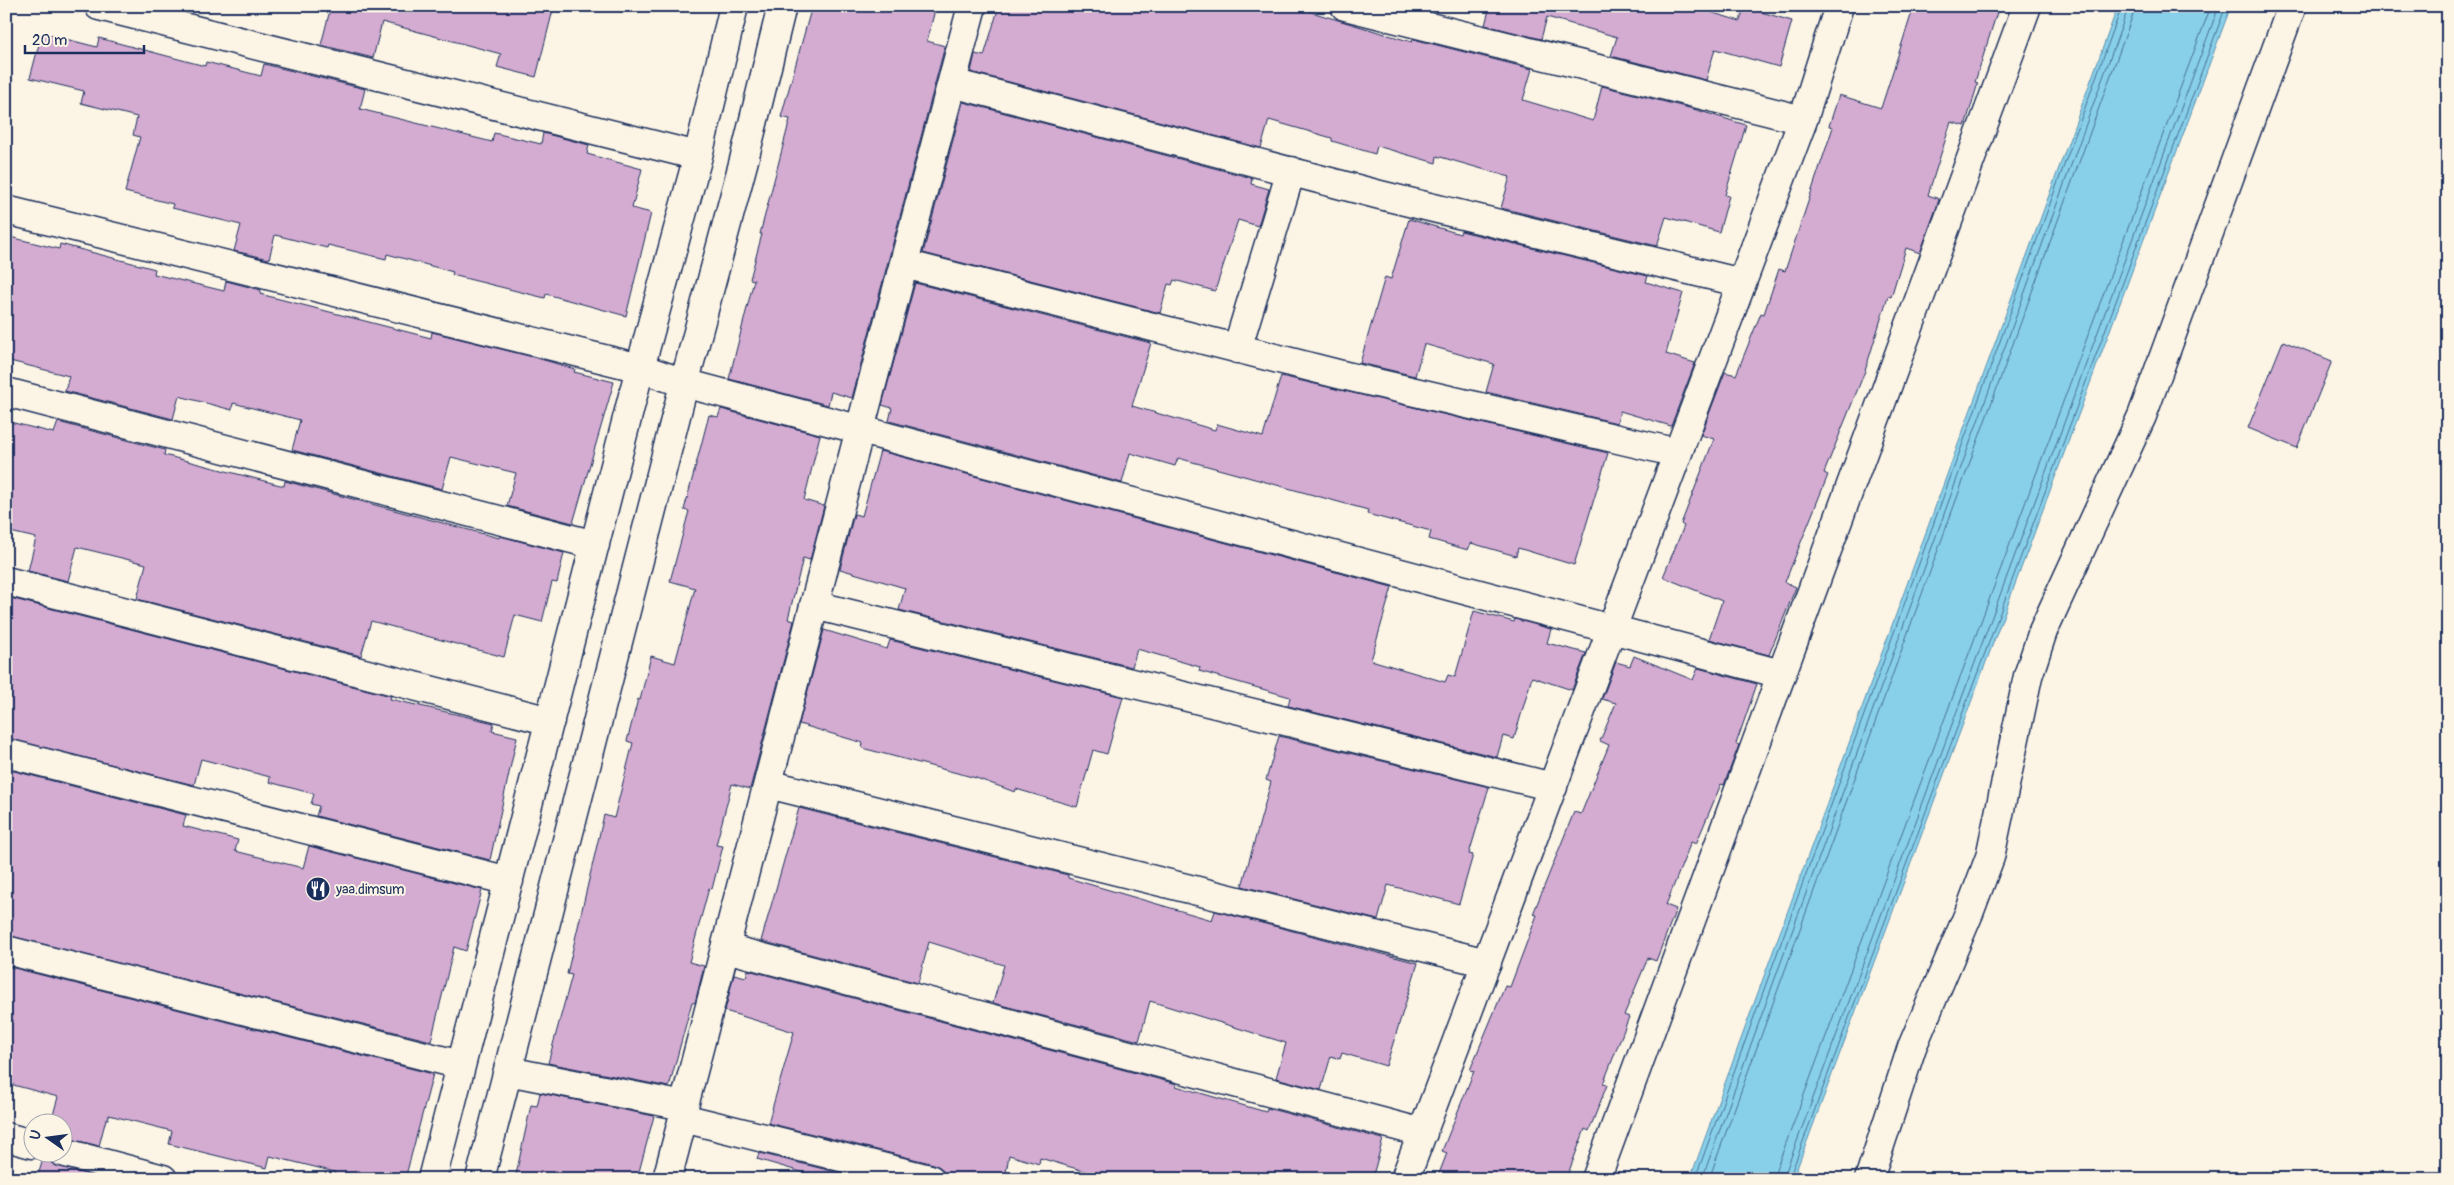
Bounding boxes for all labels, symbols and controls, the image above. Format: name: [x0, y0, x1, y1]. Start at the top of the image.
scale bar: [25, 22, 144, 54]
text: 20 m: [32, 31, 67, 50]
restaurant icon: yaa.dimsum: [305, 876, 331, 902]
place label: yaa.dimsum: [335, 881, 404, 898]
north arrow: [22, 1112, 72, 1162]
text: U: [27, 1128, 45, 1142]

